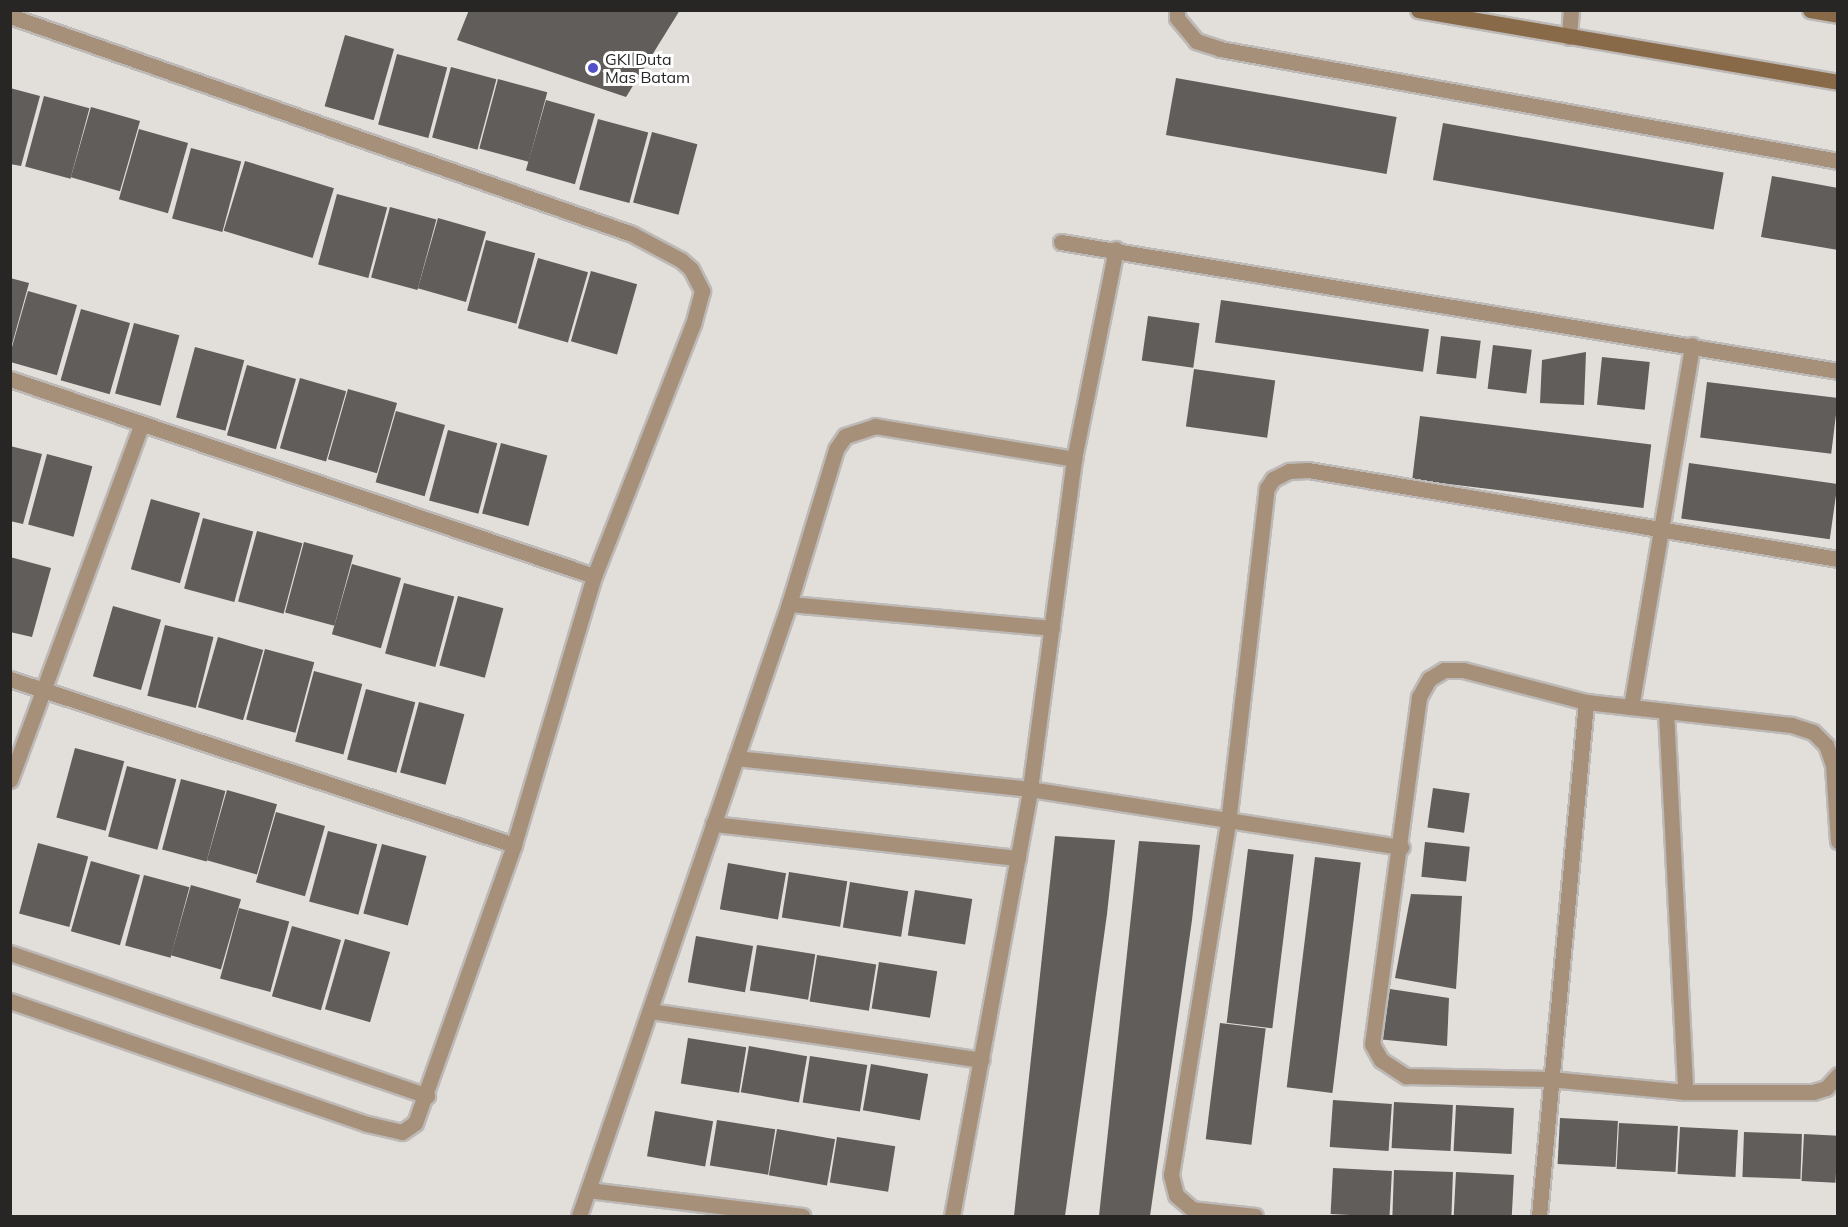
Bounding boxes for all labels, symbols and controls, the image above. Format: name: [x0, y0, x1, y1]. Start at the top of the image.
place label: GKI Duta Mas Batam: [605, 49, 690, 87]
marker: GKI Duta Mas Batam: [586, 61, 600, 75]

